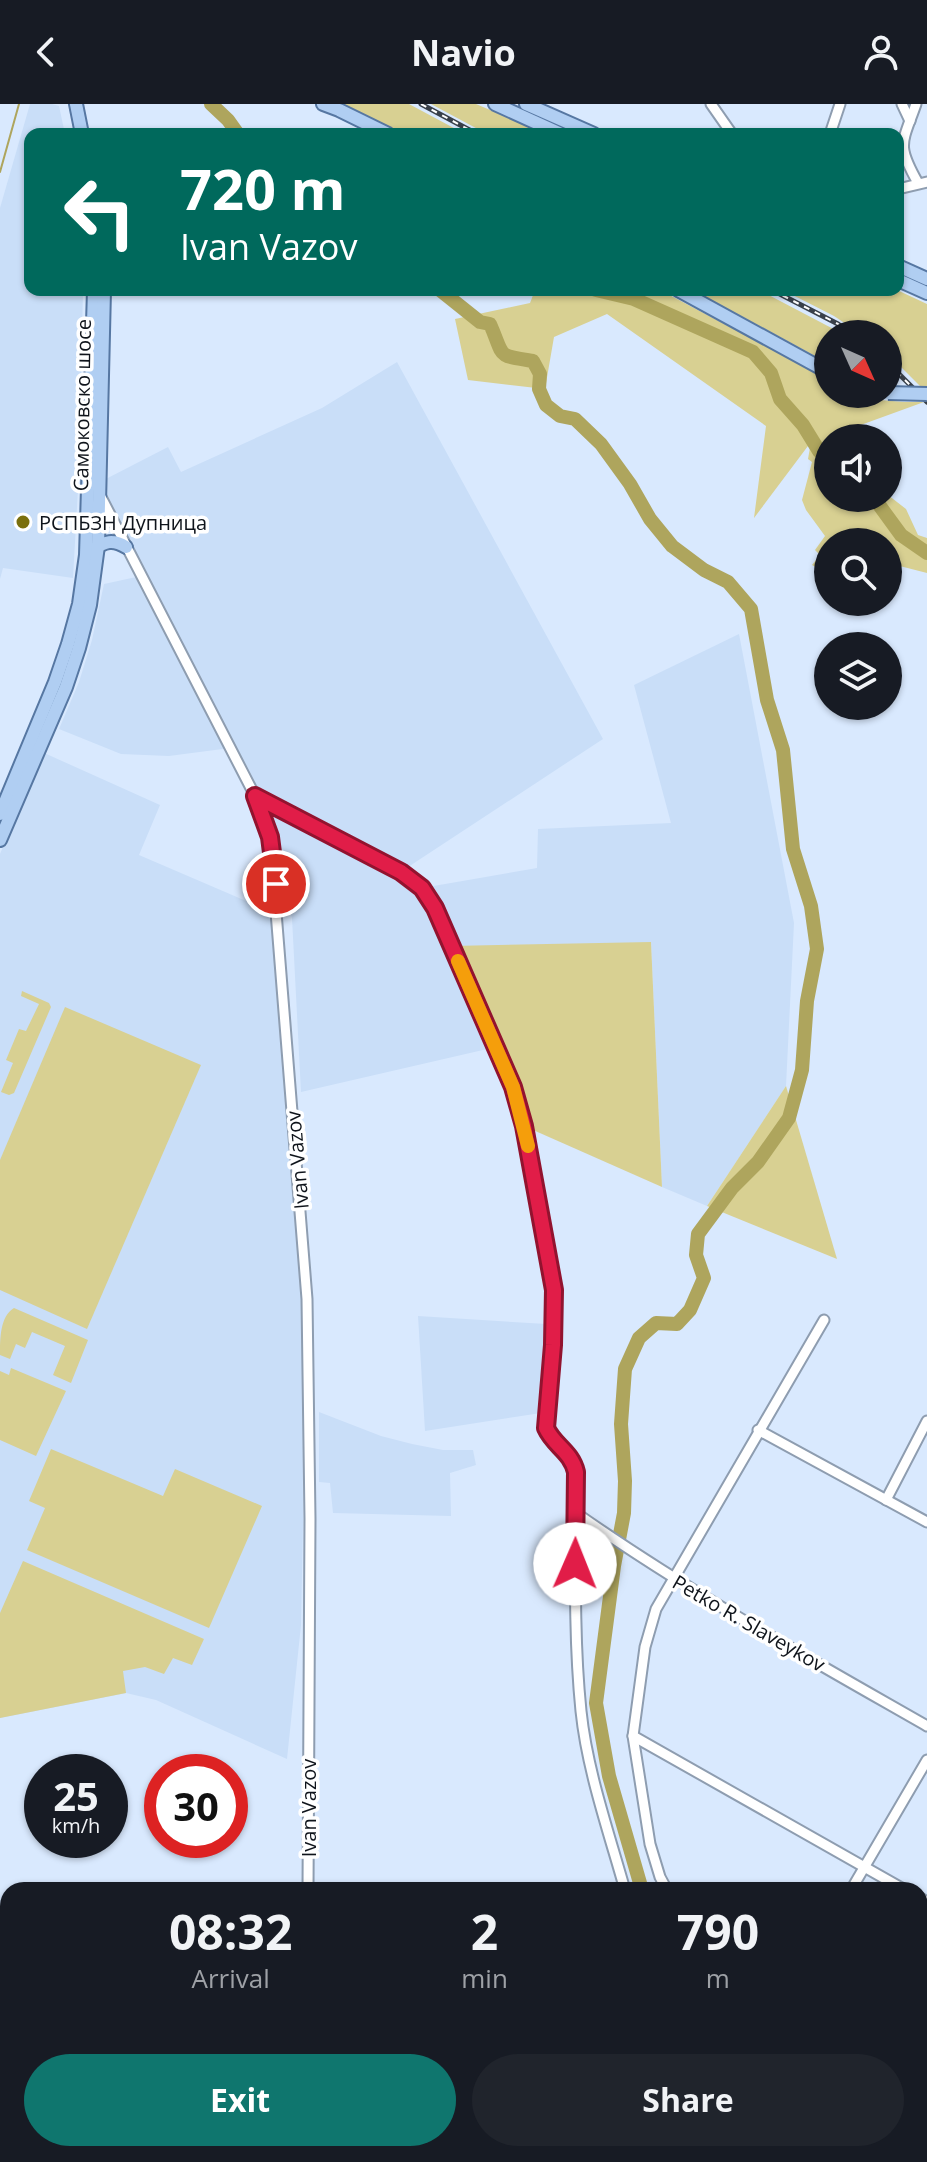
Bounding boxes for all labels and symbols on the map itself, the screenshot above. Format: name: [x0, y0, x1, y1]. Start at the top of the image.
street label: Самоковско шосе: [67, 319, 97, 491]
north arrow: [814, 320, 902, 408]
place label: РСПБЗН Дупница: [39, 509, 207, 536]
marker: РСПБЗН Дупница: [14, 513, 32, 531]
pin: [242, 850, 310, 918]
street label: Ivan Vazov: [279, 1110, 315, 1210]
position arrow: [533, 1522, 617, 1606]
street label: Petko R. Slaveykov: [668, 1568, 830, 1678]
speed limit sign: 30: [144, 1754, 248, 1858]
street label: Ivan Vazov: [295, 1759, 322, 1857]

